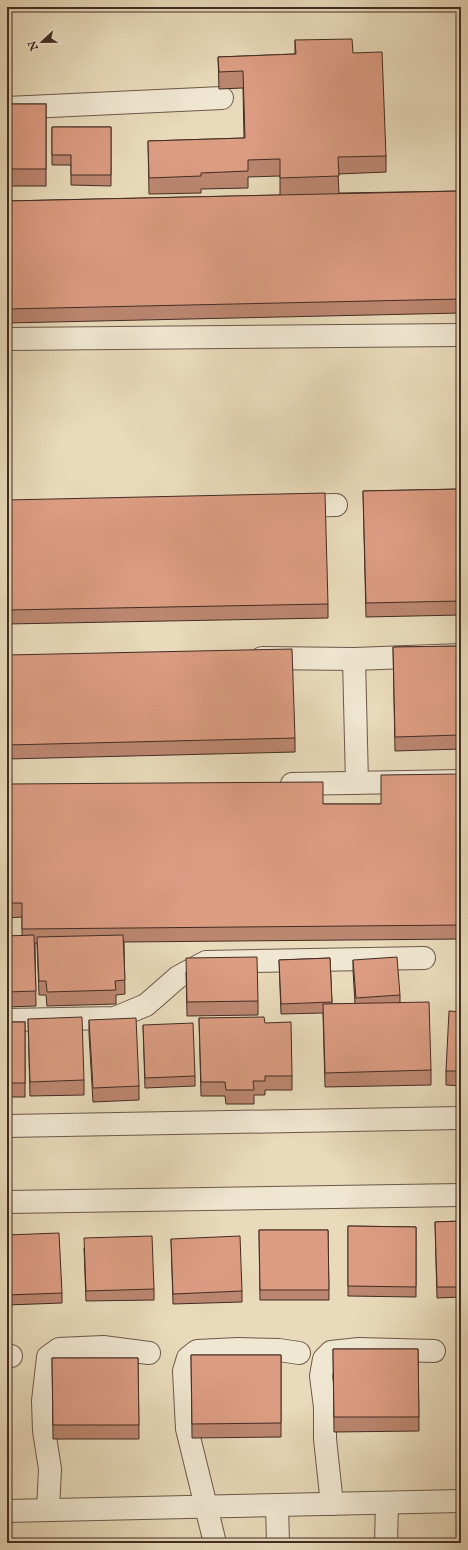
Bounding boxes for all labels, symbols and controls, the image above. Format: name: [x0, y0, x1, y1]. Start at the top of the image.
north arrow: [22, 22, 62, 62]
text: N: [25, 38, 42, 53]

